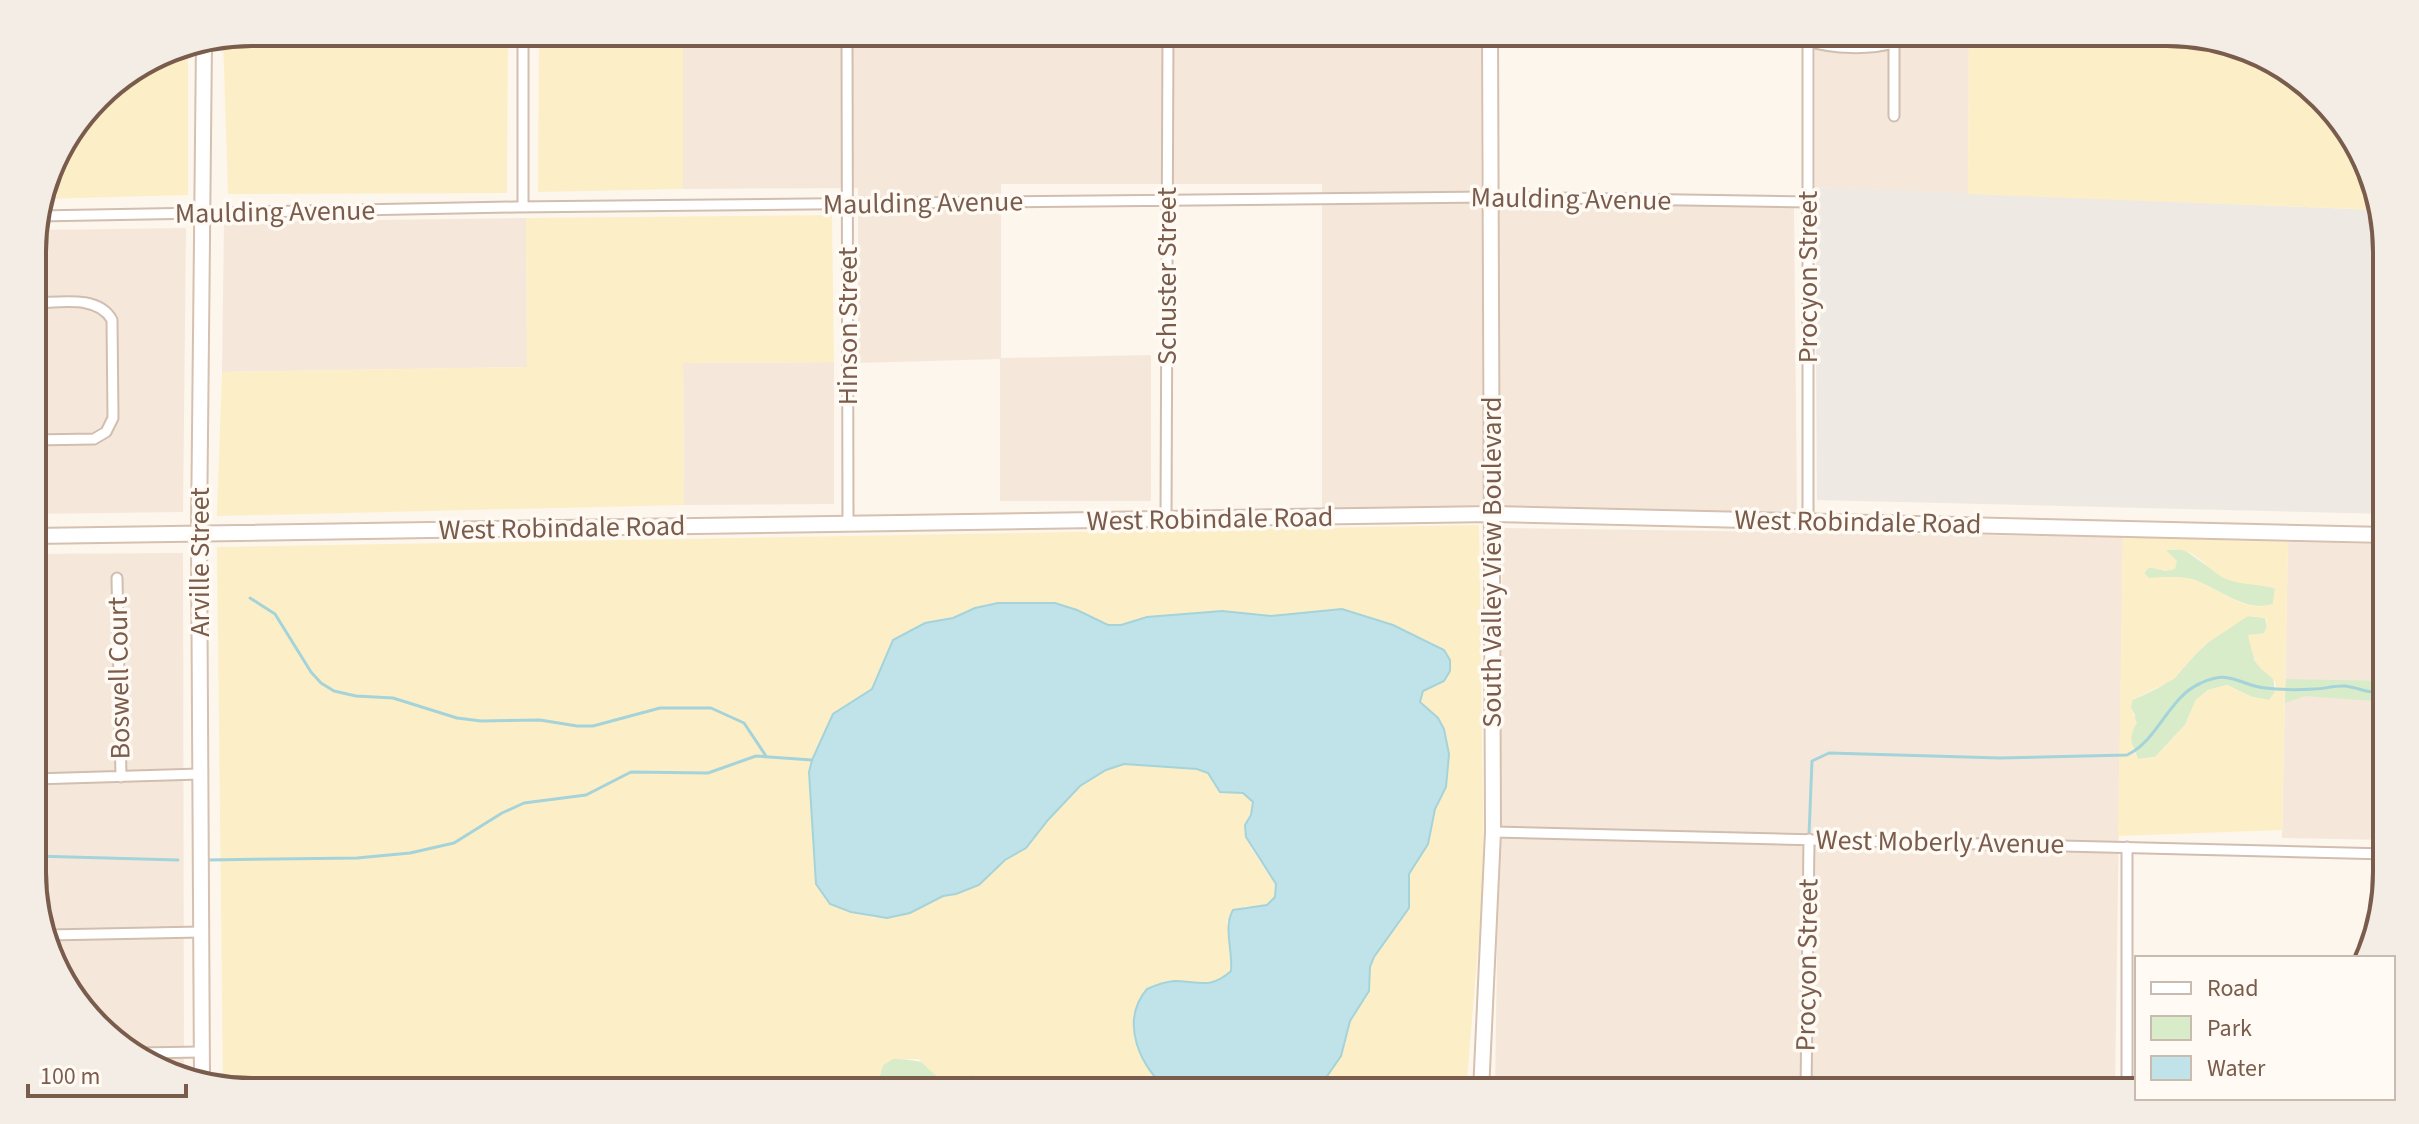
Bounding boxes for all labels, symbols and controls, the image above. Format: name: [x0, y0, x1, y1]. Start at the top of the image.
street label: Maulding Avenue: [1470, 177, 1672, 221]
street label: Maulding Avenue: [822, 181, 1024, 225]
street label: Schuster Street: [1147, 187, 1187, 365]
street label: Maulding Avenue: [174, 190, 376, 234]
street label: Procyon Street: [1788, 190, 1828, 363]
street label: Hinson Street: [828, 246, 868, 405]
street label: South Valley View Boulevard: [1472, 396, 1512, 728]
street label: Arville Street: [180, 487, 220, 637]
street label: West Robindale Road: [1086, 497, 1334, 541]
street label: West Robindale Road: [1734, 500, 1982, 544]
street label: West Robindale Road: [438, 506, 686, 550]
street label: Boswell Court: [98, 596, 140, 760]
street label: West Moberly Avenue: [1815, 820, 2065, 864]
street label: Procyon Street: [1785, 878, 1829, 1052]
legend: [2135, 956, 2395, 1100]
text: Road: [2207, 971, 2259, 1006]
text: Park: [2207, 1011, 2252, 1046]
scale bar: [28, 1048, 186, 1098]
text: Water: [2207, 1051, 2266, 1086]
text: 100 m: [40, 1059, 100, 1094]

